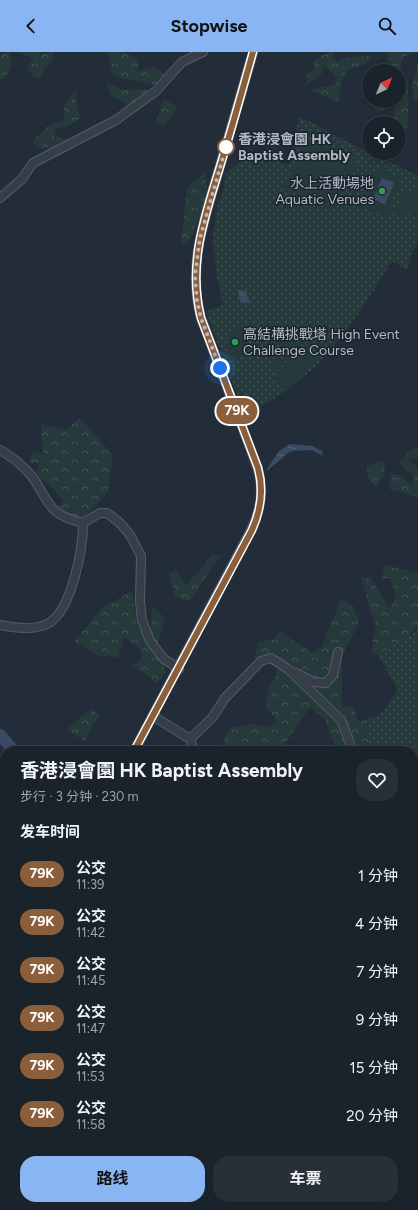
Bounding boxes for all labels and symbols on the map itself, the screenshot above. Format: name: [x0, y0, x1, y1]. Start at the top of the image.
north arrow: [362, 64, 406, 108]
place label: 香港浸會園 HK Baptist Assembly: [238, 131, 351, 164]
marker: 香港浸會園 HK Baptist Assembly: [217, 138, 235, 156]
place label: 水上活動場地 Aquatic Venues: [275, 175, 374, 208]
marker: 水上活動場地 Aquatic Venues: [377, 186, 387, 196]
place label: 高結構挑戰塔 High Event Challenge Course: [243, 326, 400, 359]
marker: 高結構挑戰塔 High Event Challenge Course: [230, 337, 240, 347]
your location: [210, 358, 230, 378]
line badge: 79K: [214, 398, 260, 424]

